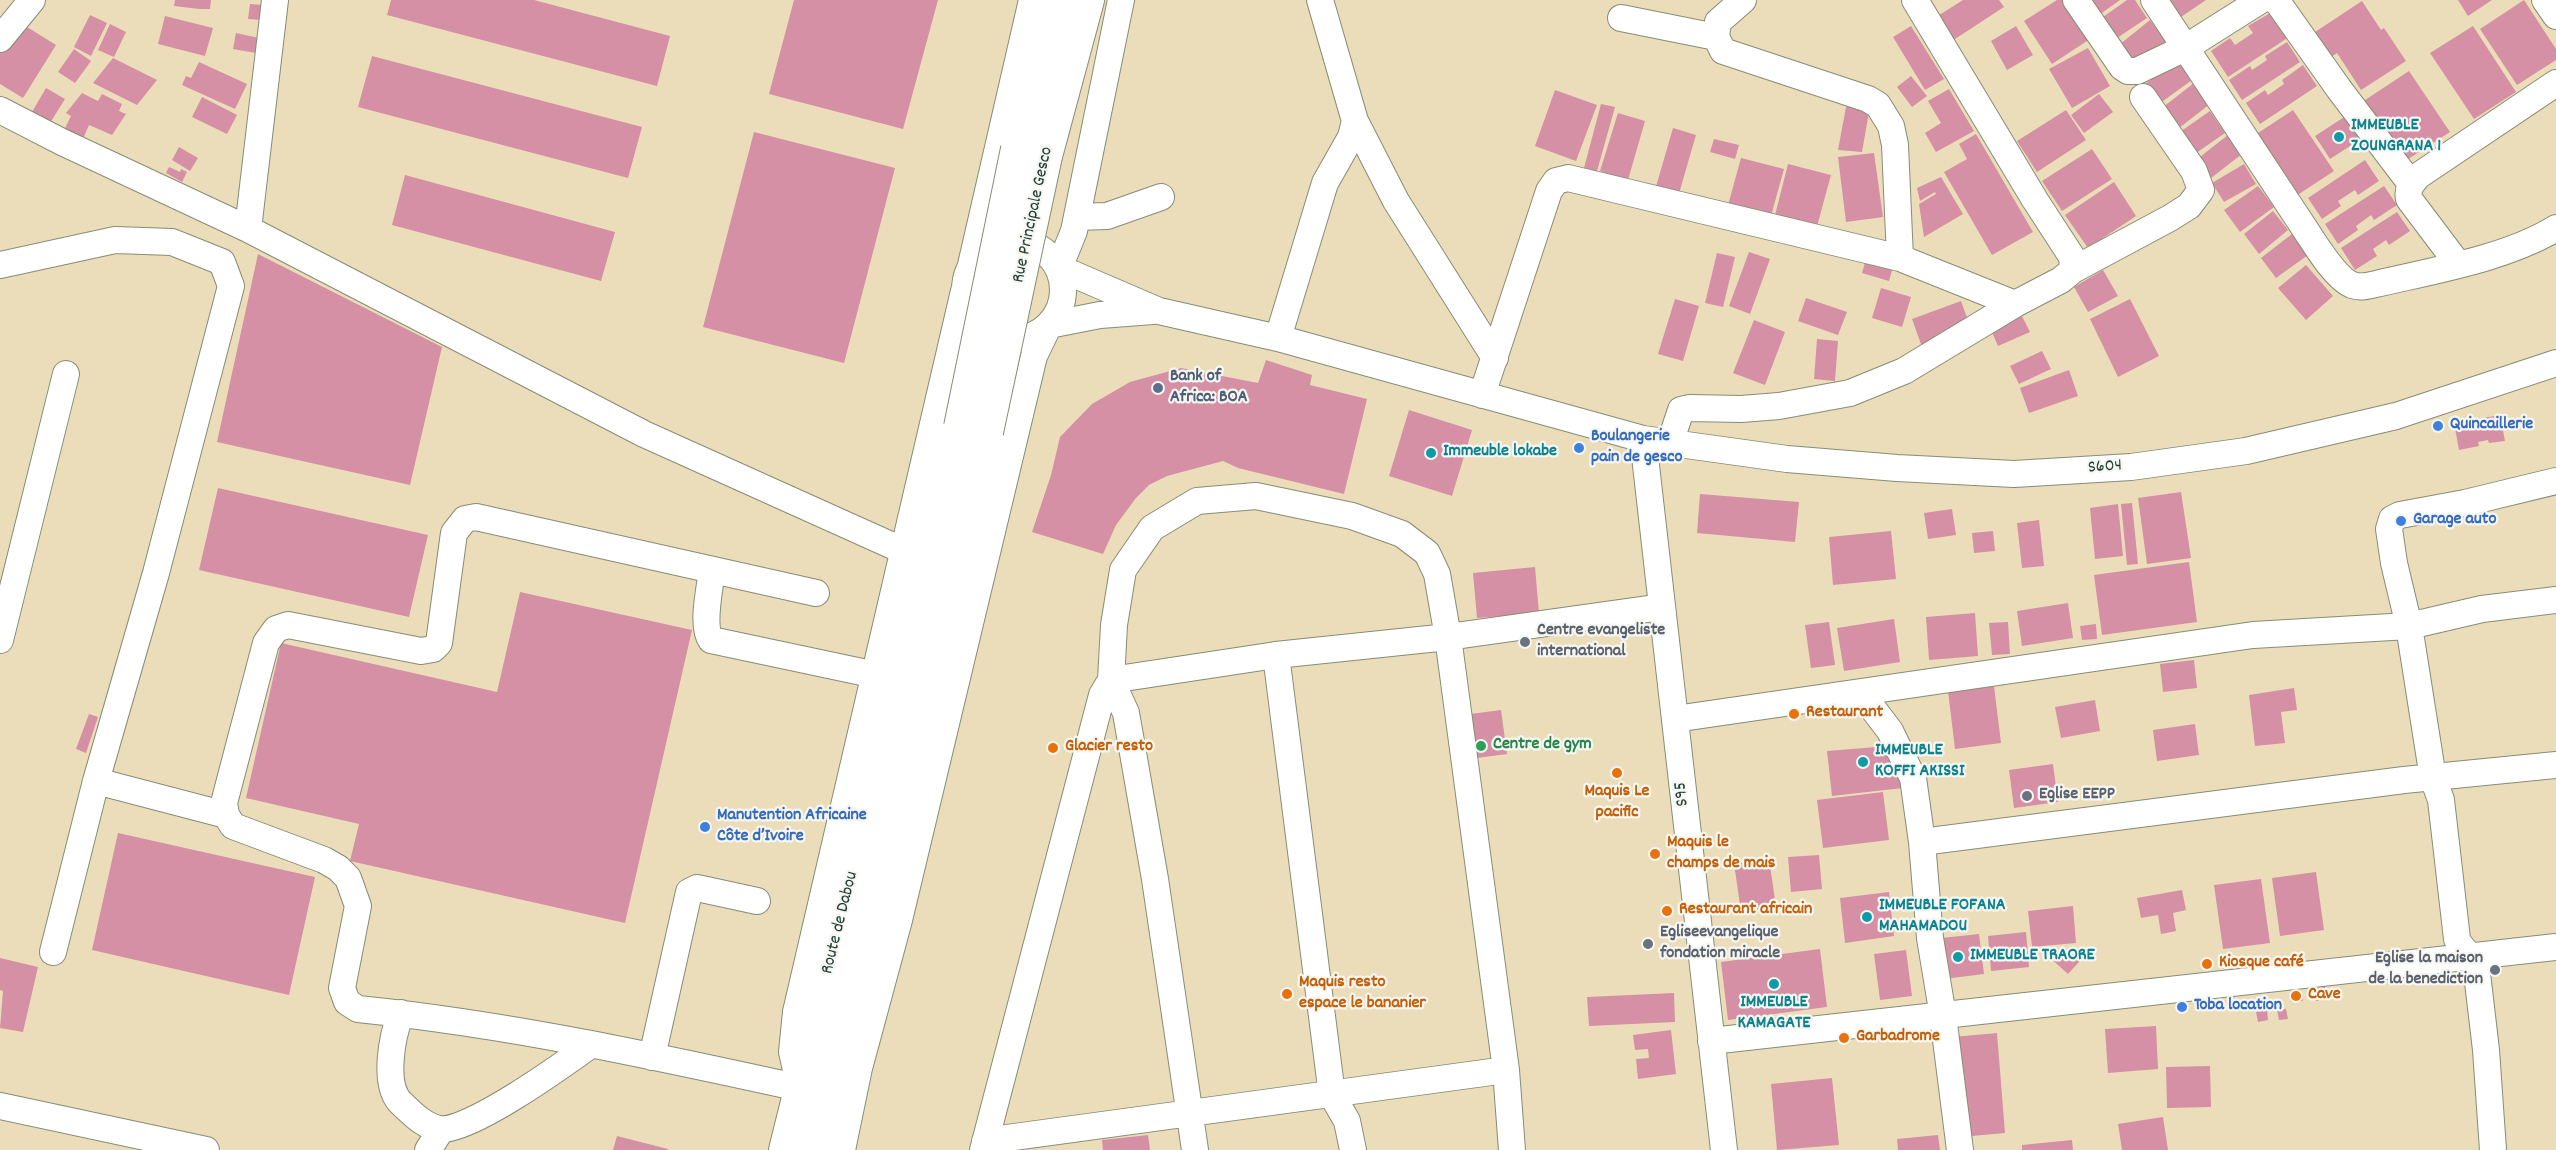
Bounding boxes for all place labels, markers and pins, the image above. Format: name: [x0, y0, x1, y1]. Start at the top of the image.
place label: IMMEUBLE ZOUNGRANA 1: [2351, 116, 2441, 158]
marker: IMMEUBLE ZOUNGRANA 1: [2332, 130, 2346, 144]
place label: Bank of Africa: BOA: [1170, 367, 1248, 410]
marker: Bank of Africa: BOA: [1151, 381, 1165, 395]
place label: Quincaillerie: [2450, 415, 2533, 437]
marker: Quincaillerie: [2431, 419, 2445, 433]
place label: Boulangerie pain de gesco: [1591, 427, 1683, 470]
marker: Boulangerie pain de gesco: [1572, 441, 1586, 455]
place label: Immeuble lokabe: [1443, 442, 1557, 464]
marker: Immeuble lokabe: [1424, 446, 1438, 460]
place label: Garage auto: [2413, 510, 2496, 532]
marker: Garage auto: [2394, 514, 2408, 528]
place label: Centre evangeliste international: [1537, 621, 1665, 664]
marker: Centre evangeliste international: [1518, 635, 1532, 649]
place label: Restaurant: [1806, 703, 1883, 725]
marker: Restaurant: [1787, 707, 1801, 721]
place label: Centre de gym: [1493, 735, 1592, 757]
place label: Glacier resto: [1065, 737, 1153, 759]
marker: Centre de gym: [1474, 739, 1488, 753]
marker: Glacier resto: [1046, 741, 1060, 755]
place label: IMMEUBLE KOFFI AKISSI: [1875, 741, 1965, 783]
marker: IMMEUBLE KOFFI AKISSI: [1856, 755, 1870, 769]
marker: Maquis Le pacific: [1610, 766, 1624, 780]
place label: Maquis Le pacific: [1584, 782, 1650, 824]
place label: Eglise EEPP: [2039, 785, 2115, 807]
marker: Eglise EEPP: [2020, 789, 2034, 803]
place label: Manutention Africaine Côte d’Ivoire: [717, 806, 867, 848]
marker: Manutention Africaine Côte d’Ivoire: [698, 820, 712, 834]
place label: Maquis le champs de mais: [1667, 833, 1775, 876]
marker: Maquis le champs de mais: [1648, 847, 1662, 861]
place label: IMMEUBLE FOFANA MAHAMADOU: [1879, 896, 2006, 938]
place label: Restaurant africain: [1679, 900, 1812, 922]
marker: Restaurant africain: [1660, 904, 1674, 918]
marker: IMMEUBLE FOFANA MAHAMADOU: [1860, 910, 1874, 924]
place label: Egliseevangelique fondation miracle: [1660, 923, 1780, 966]
marker: Egliseevangelique fondation miracle: [1641, 937, 1655, 951]
place label: IMMEUBLE TRAORE: [1970, 946, 2095, 968]
place label: Eglise la maison de la benediction: [2368, 949, 2483, 992]
marker: IMMEUBLE TRAORE: [1951, 950, 1965, 964]
place label: Kiosque café: [2219, 953, 2304, 975]
marker: Kiosque café: [2200, 957, 2214, 971]
marker: Eglise la maison de la benediction: [2488, 963, 2502, 977]
place label: Maquis resto espace le bananier: [1299, 973, 1426, 1016]
marker: IMMEUBLE KAMAGATE: [1767, 977, 1781, 991]
place label: Cave: [2308, 985, 2341, 1007]
marker: Maquis resto espace le bananier: [1280, 987, 1294, 1001]
marker: Cave: [2289, 989, 2303, 1003]
place label: IMMEUBLE KAMAGATE: [1738, 993, 1810, 1036]
place label: Toba location: [2194, 996, 2282, 1018]
marker: Toba location: [2175, 1000, 2189, 1014]
place label: Garbadrome: [1856, 1027, 1940, 1049]
marker: Garbadrome: [1837, 1031, 1851, 1045]

